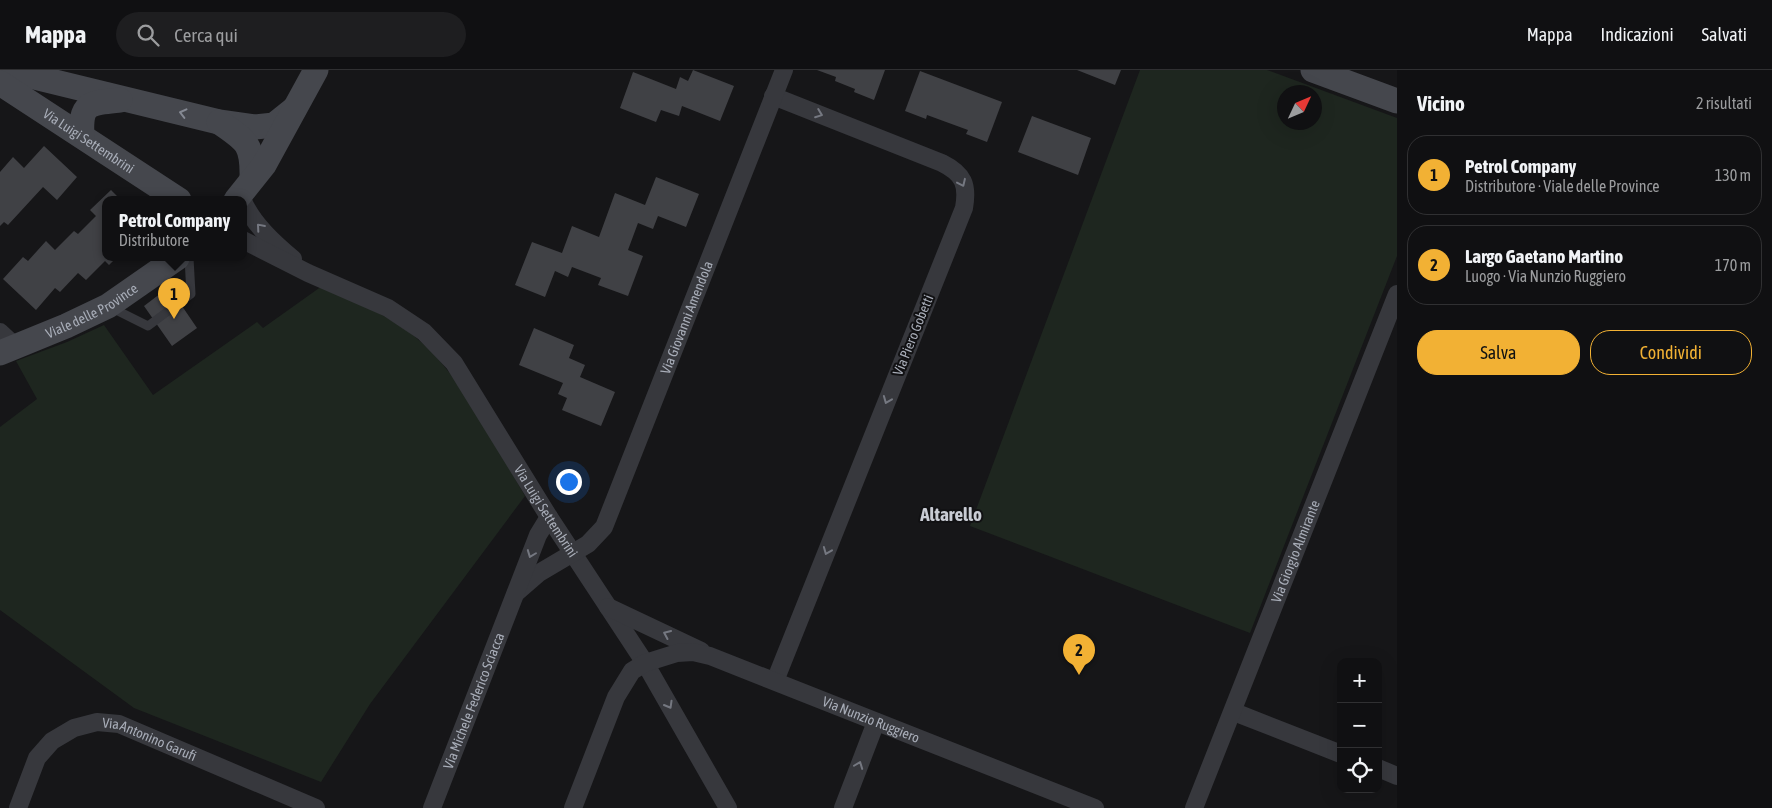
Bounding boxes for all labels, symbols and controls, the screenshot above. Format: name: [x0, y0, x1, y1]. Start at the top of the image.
search box: [116, 12, 466, 57]
text: Mappa: [25, 21, 86, 48]
icon: search: [134, 21, 162, 49]
text: Cerca qui: [174, 24, 238, 46]
text: Mappa: [1527, 24, 1573, 45]
text: Indicazioni: [1601, 24, 1674, 45]
text: Salvati: [1702, 24, 1747, 45]
north arrow: [1277, 85, 1322, 130]
text: Vicino: [1417, 91, 1465, 115]
text: 2 risultati: [1696, 94, 1752, 112]
street label: Via Luigi Settembrini: [40, 105, 137, 177]
one-way arrow: [178, 108, 187, 119]
one-way arrow: [814, 108, 823, 118]
text: Petrol Company: [1465, 155, 1576, 177]
text: 1: [1430, 166, 1438, 184]
text: 130 m: [1715, 166, 1751, 184]
text: Distributore · Viale delle Province: [1465, 177, 1660, 195]
one-way arrow: [956, 178, 967, 187]
popup: [102, 196, 247, 261]
text: Petrol Company: [119, 209, 230, 231]
one-way arrow: [258, 224, 266, 233]
text: Distributore: [119, 231, 189, 249]
text: Largo Gaetano Martino: [1465, 245, 1623, 267]
text: 2: [1430, 256, 1438, 274]
text: 170 m: [1715, 256, 1751, 274]
street label: Via Giovanni Amendola: [657, 259, 716, 376]
text: Luogo · Via Nunzio Ruggiero: [1465, 267, 1626, 285]
pin: 1: [158, 278, 190, 319]
street label: Viale delle Province: [43, 280, 141, 341]
street label: Via Piero Gobetti: [890, 292, 936, 378]
button: Salva: [1417, 330, 1580, 375]
button: Condividi: [1590, 330, 1752, 375]
one-way arrow: [883, 395, 894, 404]
street label: Via Luigi Settembrini: [511, 462, 581, 560]
your location: [556, 469, 582, 495]
street label: Via Giorgio Almirante: [1268, 498, 1323, 605]
district label: Altarello: [919, 503, 982, 525]
one-way arrow: [823, 546, 833, 555]
one-way arrow: [527, 550, 537, 558]
one-way arrow: [663, 629, 672, 640]
street label: Via Michele Federico Sciacca: [440, 630, 507, 771]
pin: 2: [1063, 634, 1095, 675]
map controls: [1337, 658, 1382, 793]
button: +: [1337, 658, 1382, 703]
street label: Via Nunzio Ruggiero: [820, 693, 922, 746]
one-way arrow: [663, 700, 673, 709]
button: −: [1337, 703, 1382, 748]
street label: Via Antonino Garufi: [102, 715, 199, 764]
button: locate: [1337, 748, 1382, 793]
one-way arrow: [853, 761, 863, 770]

